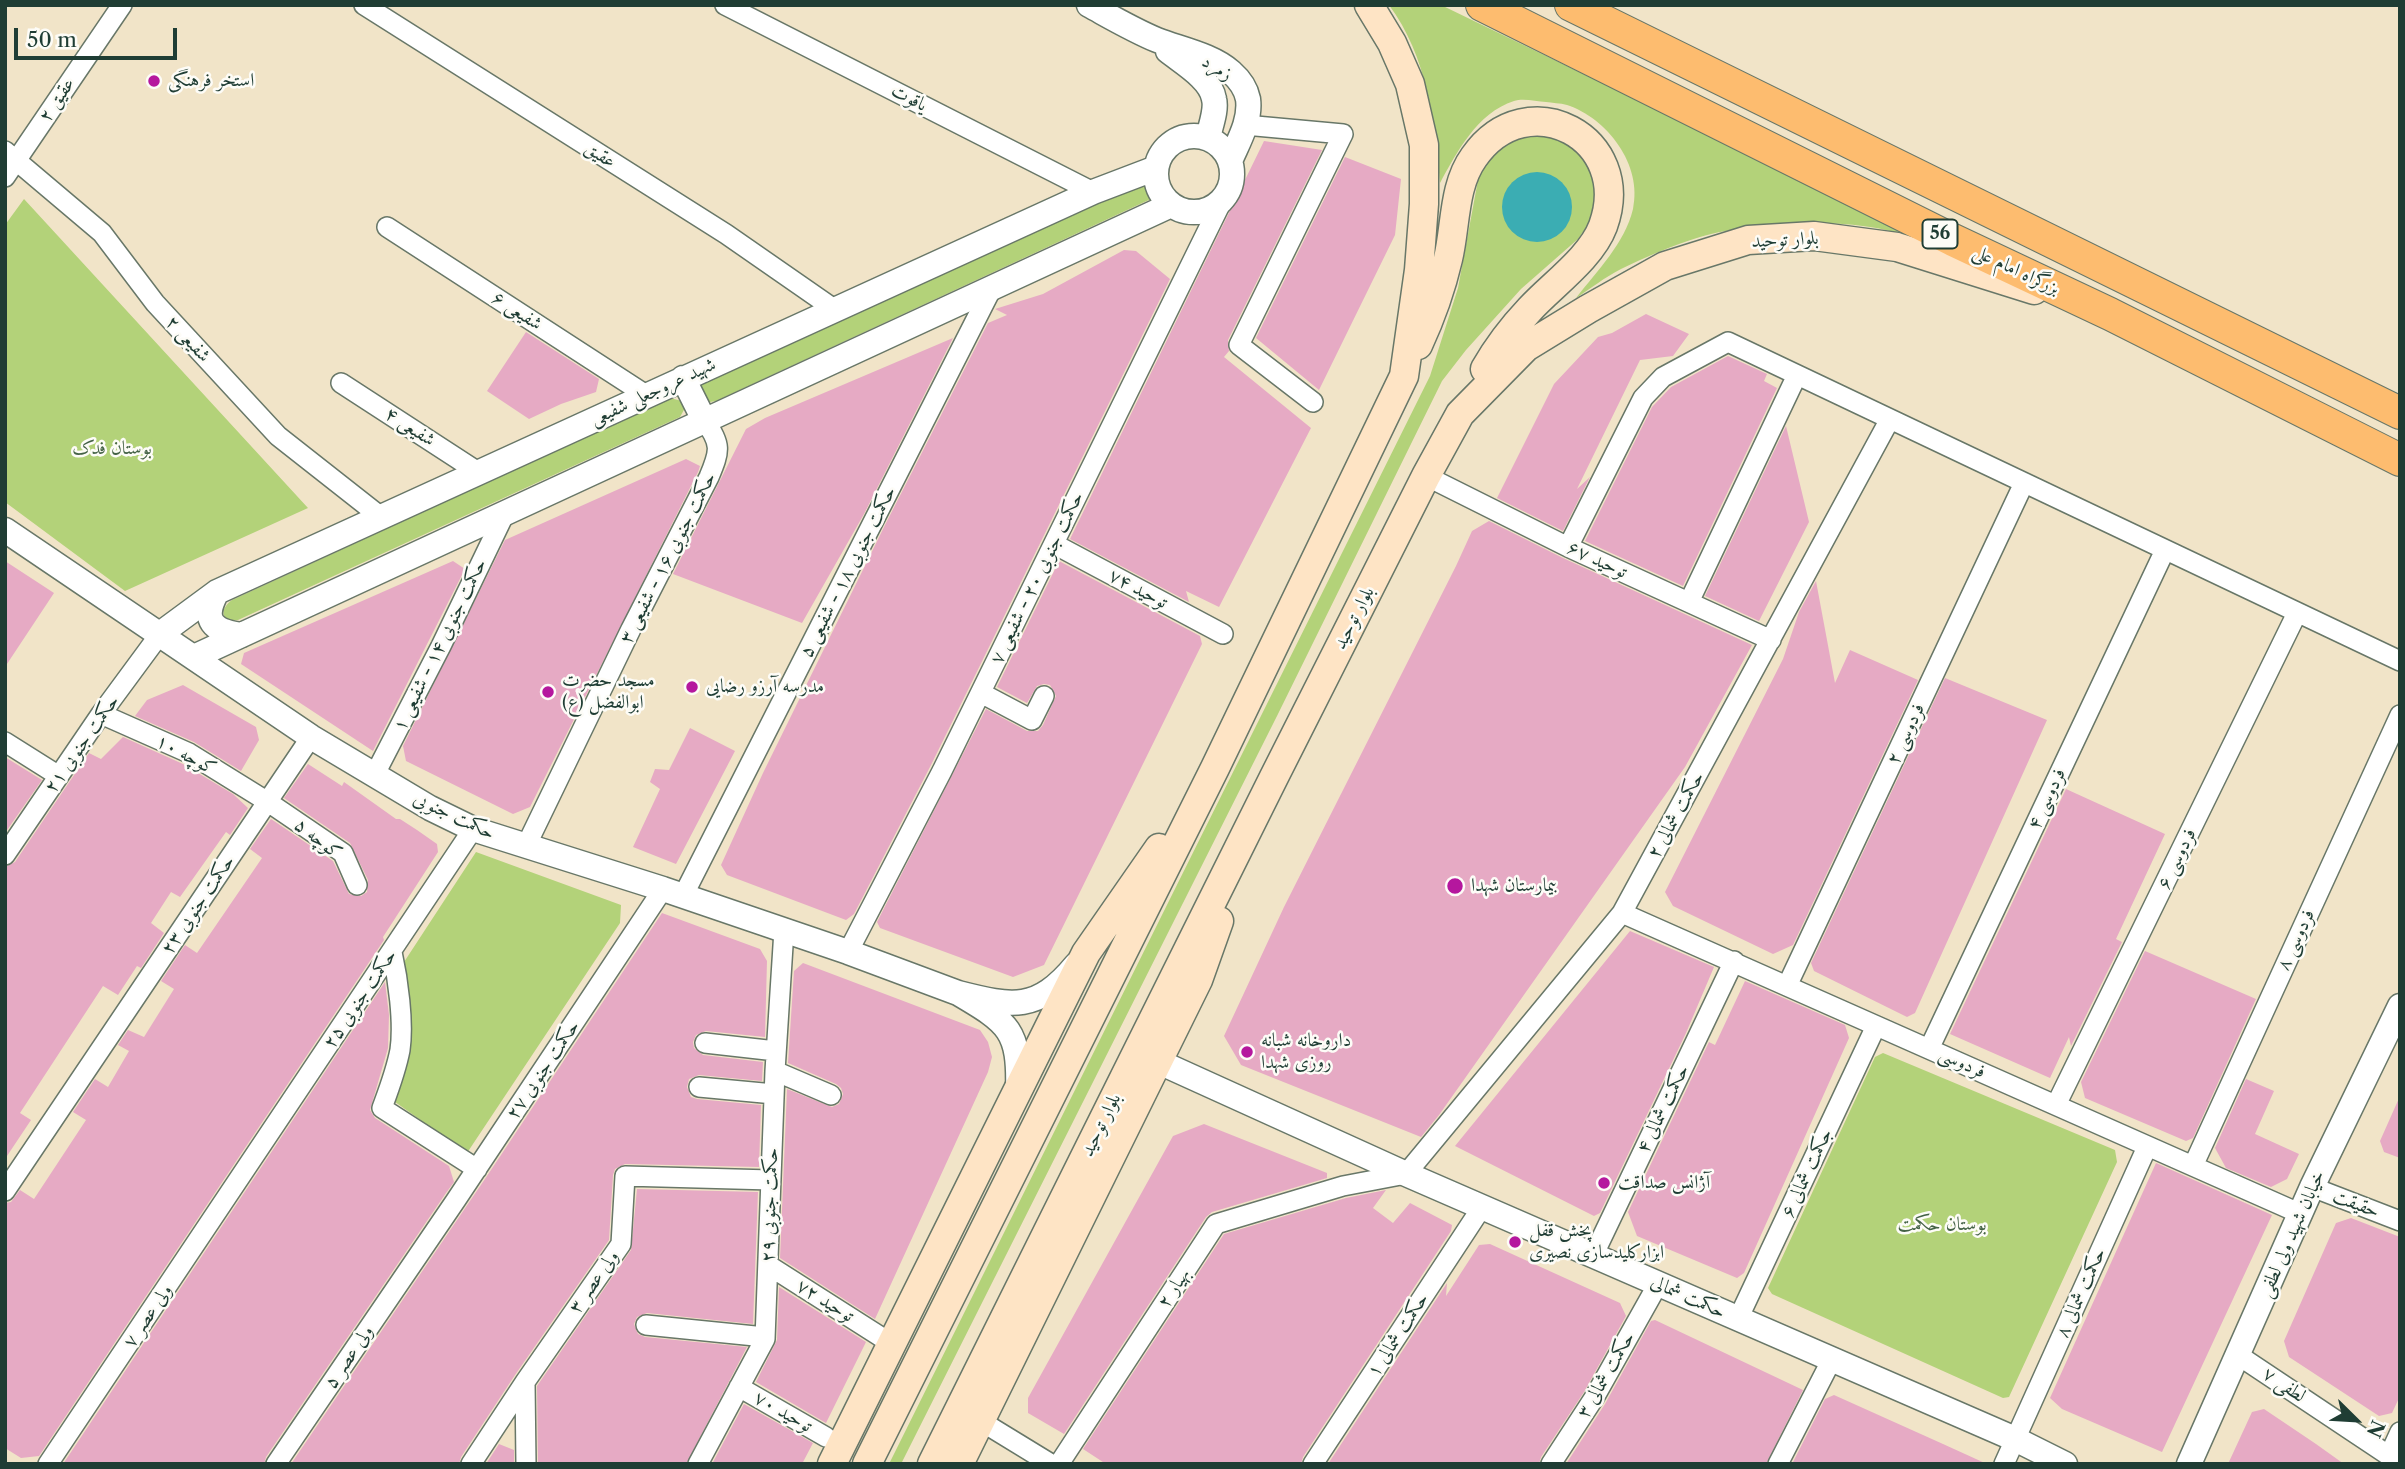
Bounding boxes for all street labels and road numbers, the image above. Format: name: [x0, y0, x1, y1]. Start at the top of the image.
street label: زمرد: [1198, 50, 1236, 86]
street label: عقیق ۲: [34, 73, 80, 127]
street label: یاقوت: [887, 79, 931, 117]
street label: عقیق: [580, 137, 620, 173]
road number: 56: [1923, 220, 1958, 248]
street label: بلوار توحید: [1751, 227, 1819, 253]
street label: بزرگراه امام علی: [1969, 240, 2063, 300]
street label: شفیعی ۶: [488, 286, 546, 336]
street label: شفیعی ۲: [161, 311, 215, 367]
street label: شهید عروجعلی شفیعی: [587, 353, 719, 431]
street label: شفیعی ۴: [381, 402, 439, 452]
street label: حکمت جنوبی ۱۶ - شفیعی ۳: [615, 469, 721, 647]
street label: حکمت جنوبی ۱۸ - شفیعی ۵: [795, 483, 901, 661]
street label: حکمت جنوبی ۲۰ - شفیعی ۷: [985, 488, 1089, 668]
street label: توحید ۶۷: [1563, 536, 1631, 584]
street label: حکمت جنوبی ۱۴ - شفیعی ۱: [388, 555, 492, 735]
street label: توحید ۷۴: [1105, 564, 1171, 614]
street label: بلوار توحید: [1329, 583, 1379, 653]
street label: حکمت جنوبی ۲۱: [40, 691, 124, 797]
street label: فردوسی ۲: [1882, 700, 1930, 768]
street label: کوچه ۱۰: [152, 730, 220, 780]
street label: فردوسی ۴: [2023, 765, 2071, 833]
street label: حکمت شمالی ۲: [1643, 768, 1709, 862]
street label: حکمت جنوبی: [410, 787, 498, 845]
street label: کوچه ۵: [290, 813, 346, 865]
street label: فردوسی ۶: [2153, 825, 2201, 893]
street label: حکمت جنوبی ۲۳: [156, 851, 240, 959]
street label: فردوسی ۸: [2272, 906, 2320, 974]
street label: حکمت جنوبی ۲۵: [318, 945, 402, 1053]
street label: حکمت جنوبی ۲۷: [501, 1016, 585, 1124]
street label: فردوسی: [1935, 1043, 1989, 1083]
street label: حکمت شمالی ۴: [1632, 1061, 1694, 1157]
street label: بلوار توحید: [1076, 1090, 1126, 1160]
street label: جکمت شمالی ۶: [1776, 1125, 1838, 1221]
street label: حکمت جنوبی ۲۹: [757, 1147, 783, 1263]
street label: خیابان شهید ولی لطفی: [2254, 1167, 2330, 1301]
street label: حقیقت: [2329, 1185, 2383, 1223]
street label: حکمت شمالی ۸: [2051, 1245, 2111, 1341]
street label: ولی عصر ۳: [564, 1246, 624, 1318]
street label: بهیار ۲: [1153, 1264, 1195, 1312]
street label: حکمت شمالی: [1647, 1270, 1729, 1324]
street label: توحید ۷۲: [792, 1275, 858, 1327]
street label: ولی عصر ۷: [118, 1280, 178, 1352]
street label: حکمت شمالی ۱: [1362, 1289, 1434, 1381]
street label: ولی عصر ۵: [319, 1321, 379, 1393]
street label: حکمت شمالی ۳: [1572, 1328, 1640, 1422]
street label: لطفی ۷: [2258, 1362, 2310, 1408]
street label: توحید ۷۰: [750, 1386, 816, 1438]

